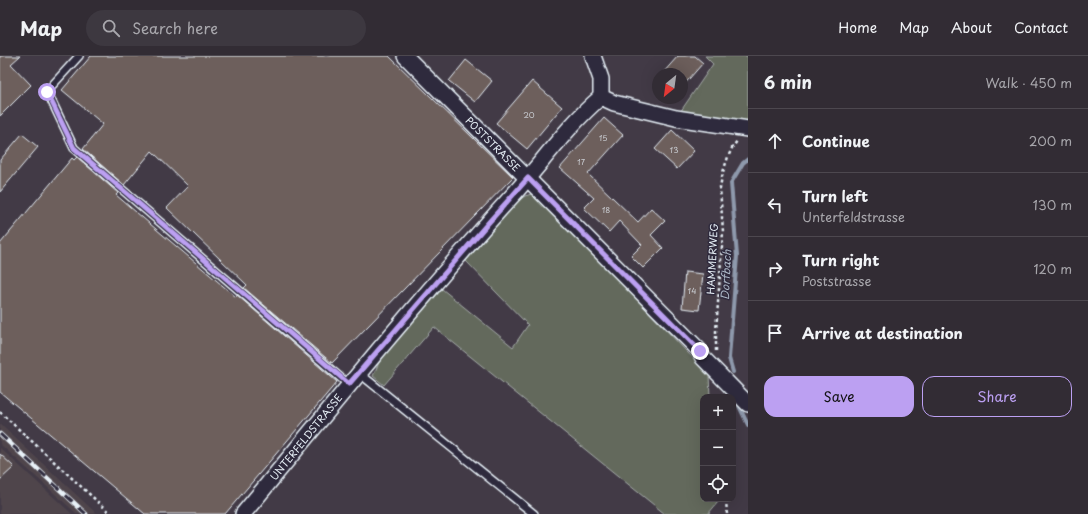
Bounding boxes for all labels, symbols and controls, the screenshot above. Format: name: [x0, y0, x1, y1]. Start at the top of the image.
search box: [86, 10, 366, 46]
text: Map: [20, 14, 62, 42]
text: Search here: [132, 16, 218, 39]
icon: search: [100, 17, 122, 39]
text: Home: [838, 17, 877, 38]
text: Map: [899, 17, 929, 38]
text: About: [951, 17, 992, 38]
text: Contact: [1014, 17, 1068, 38]
north arrow: [652, 68, 688, 104]
text: 6 min: [764, 69, 812, 95]
text: Walk · 450 m: [986, 73, 1072, 92]
route start: [38, 83, 56, 101]
house number: 20: [523, 109, 535, 121]
street label: POSTSTRASSE: [463, 113, 524, 174]
text: Continue: [802, 129, 870, 152]
icon: ahead: [764, 130, 786, 152]
text: 200 m: [1029, 131, 1072, 150]
house number: 15: [599, 132, 607, 144]
house number: 13: [670, 144, 678, 156]
house number: 17: [577, 156, 586, 168]
text: Turn left: [802, 184, 868, 207]
icon: left: [764, 194, 786, 216]
text: 130 m: [1033, 195, 1072, 214]
house number: 18: [602, 204, 610, 216]
text: Unterfeldstrasse: [802, 207, 905, 226]
street label: HAMMERWEG: [702, 223, 721, 295]
text: Turn right: [802, 248, 879, 271]
water label: Dorfbach: [716, 249, 735, 301]
icon: right: [764, 258, 786, 280]
text: 120 m: [1033, 259, 1072, 278]
text: Poststrasse: [802, 271, 871, 290]
house number: 14: [688, 285, 696, 297]
text: Arrive at destination: [802, 321, 963, 344]
icon: arrive: [764, 322, 786, 344]
route end: [691, 342, 709, 360]
button: Save: [764, 376, 914, 417]
button: Share: [922, 376, 1072, 417]
street label: UNTERFELDSTRASSE: [266, 390, 345, 483]
map controls: [700, 394, 736, 502]
button: +: [700, 394, 736, 430]
button: −: [700, 430, 736, 466]
button: locate: [700, 466, 736, 502]

